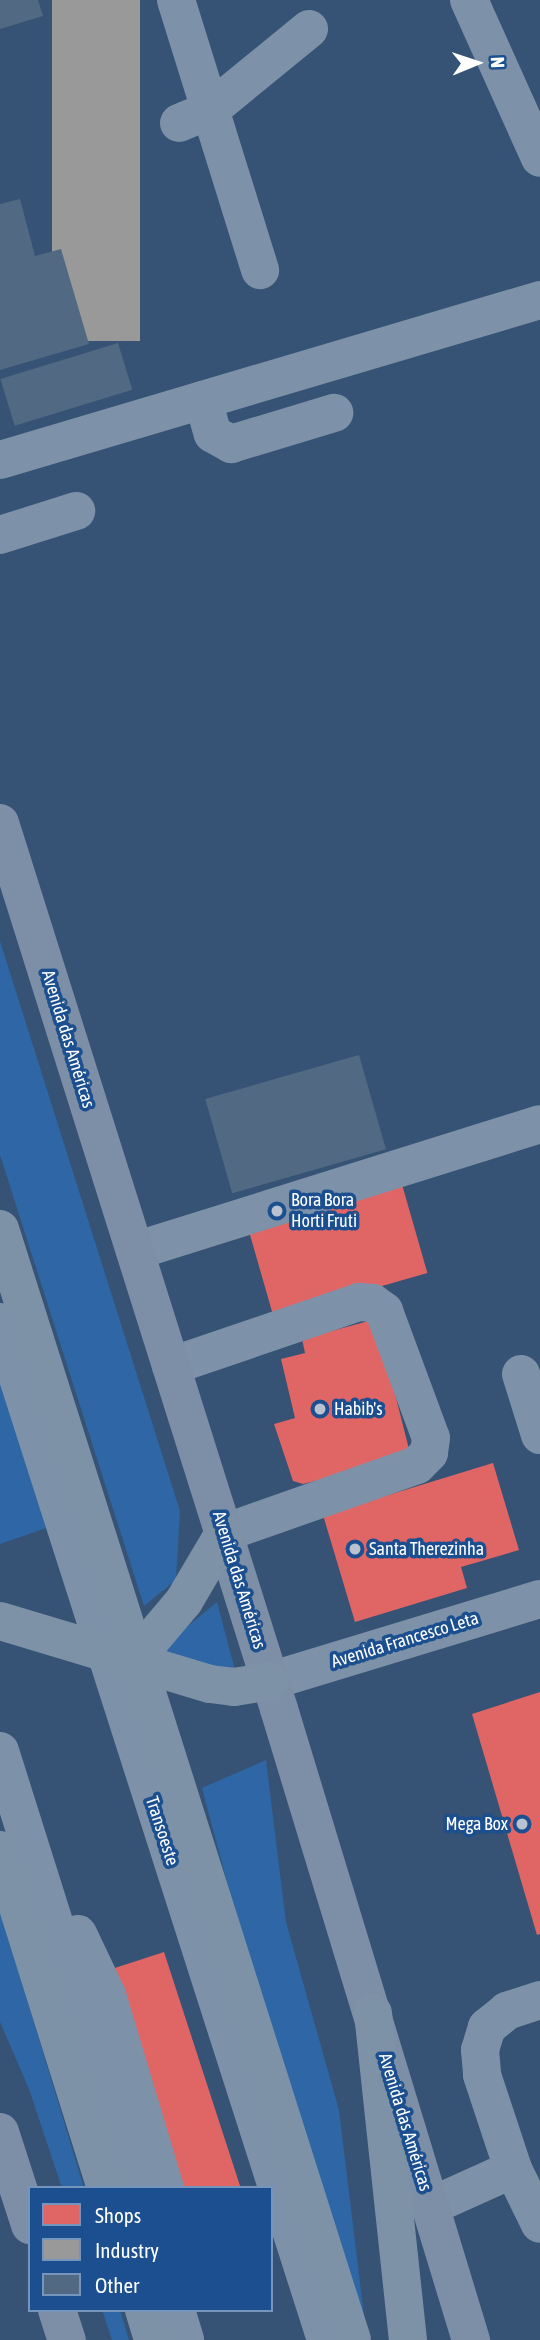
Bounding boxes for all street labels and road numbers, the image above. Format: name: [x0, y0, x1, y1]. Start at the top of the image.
street label: Avenida das Américas: [37, 967, 99, 1111]
street label: Avenida das Américas: [208, 1508, 270, 1652]
street label: Avenida Francesco Leta: [329, 1607, 481, 1673]
street label: Transoeste: [141, 1794, 183, 1868]
street label: Avenida das Américas: [374, 2050, 436, 2194]

